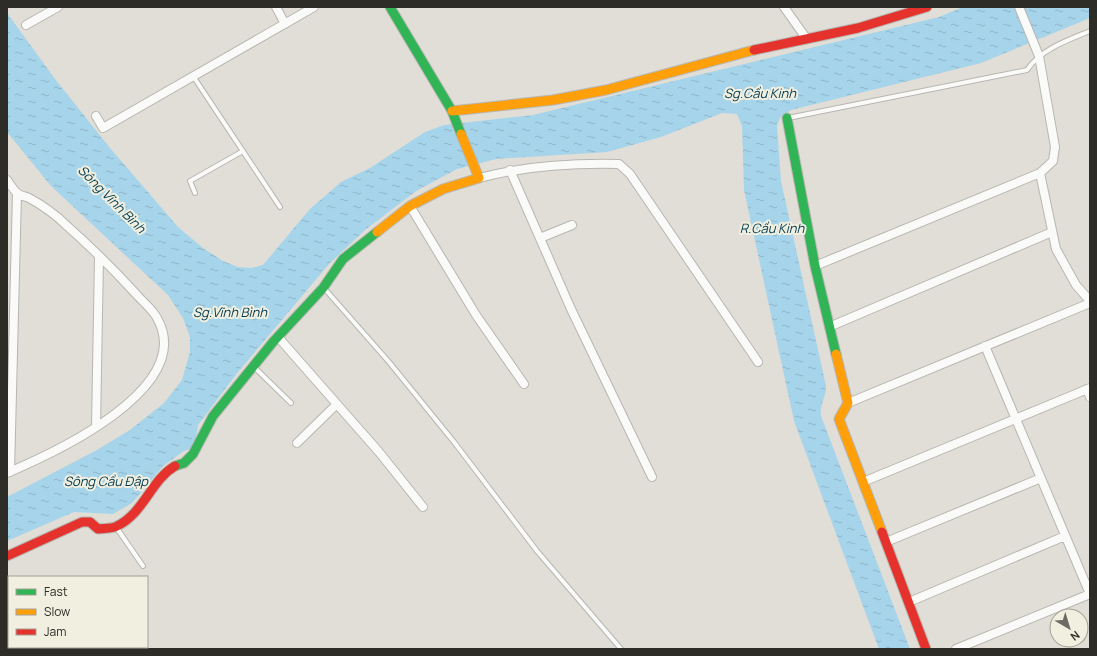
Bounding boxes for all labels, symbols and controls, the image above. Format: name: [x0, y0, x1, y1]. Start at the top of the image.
water label: Sg.Cầu Kinh: [724, 84, 797, 102]
water label: Sông Vĩnh Bình: [74, 161, 151, 238]
water label: R.Cầu Kinh: [740, 219, 806, 237]
water label: Sg.Vĩnh Bình: [193, 303, 268, 321]
water label: Sông Cầu Đập: [64, 472, 149, 490]
legend: [8, 576, 148, 648]
text: Fast: [44, 583, 68, 600]
text: Slow: [44, 603, 70, 620]
north arrow: [1049, 608, 1089, 648]
text: Jam: [44, 623, 66, 640]
text: N: [1068, 628, 1083, 645]

